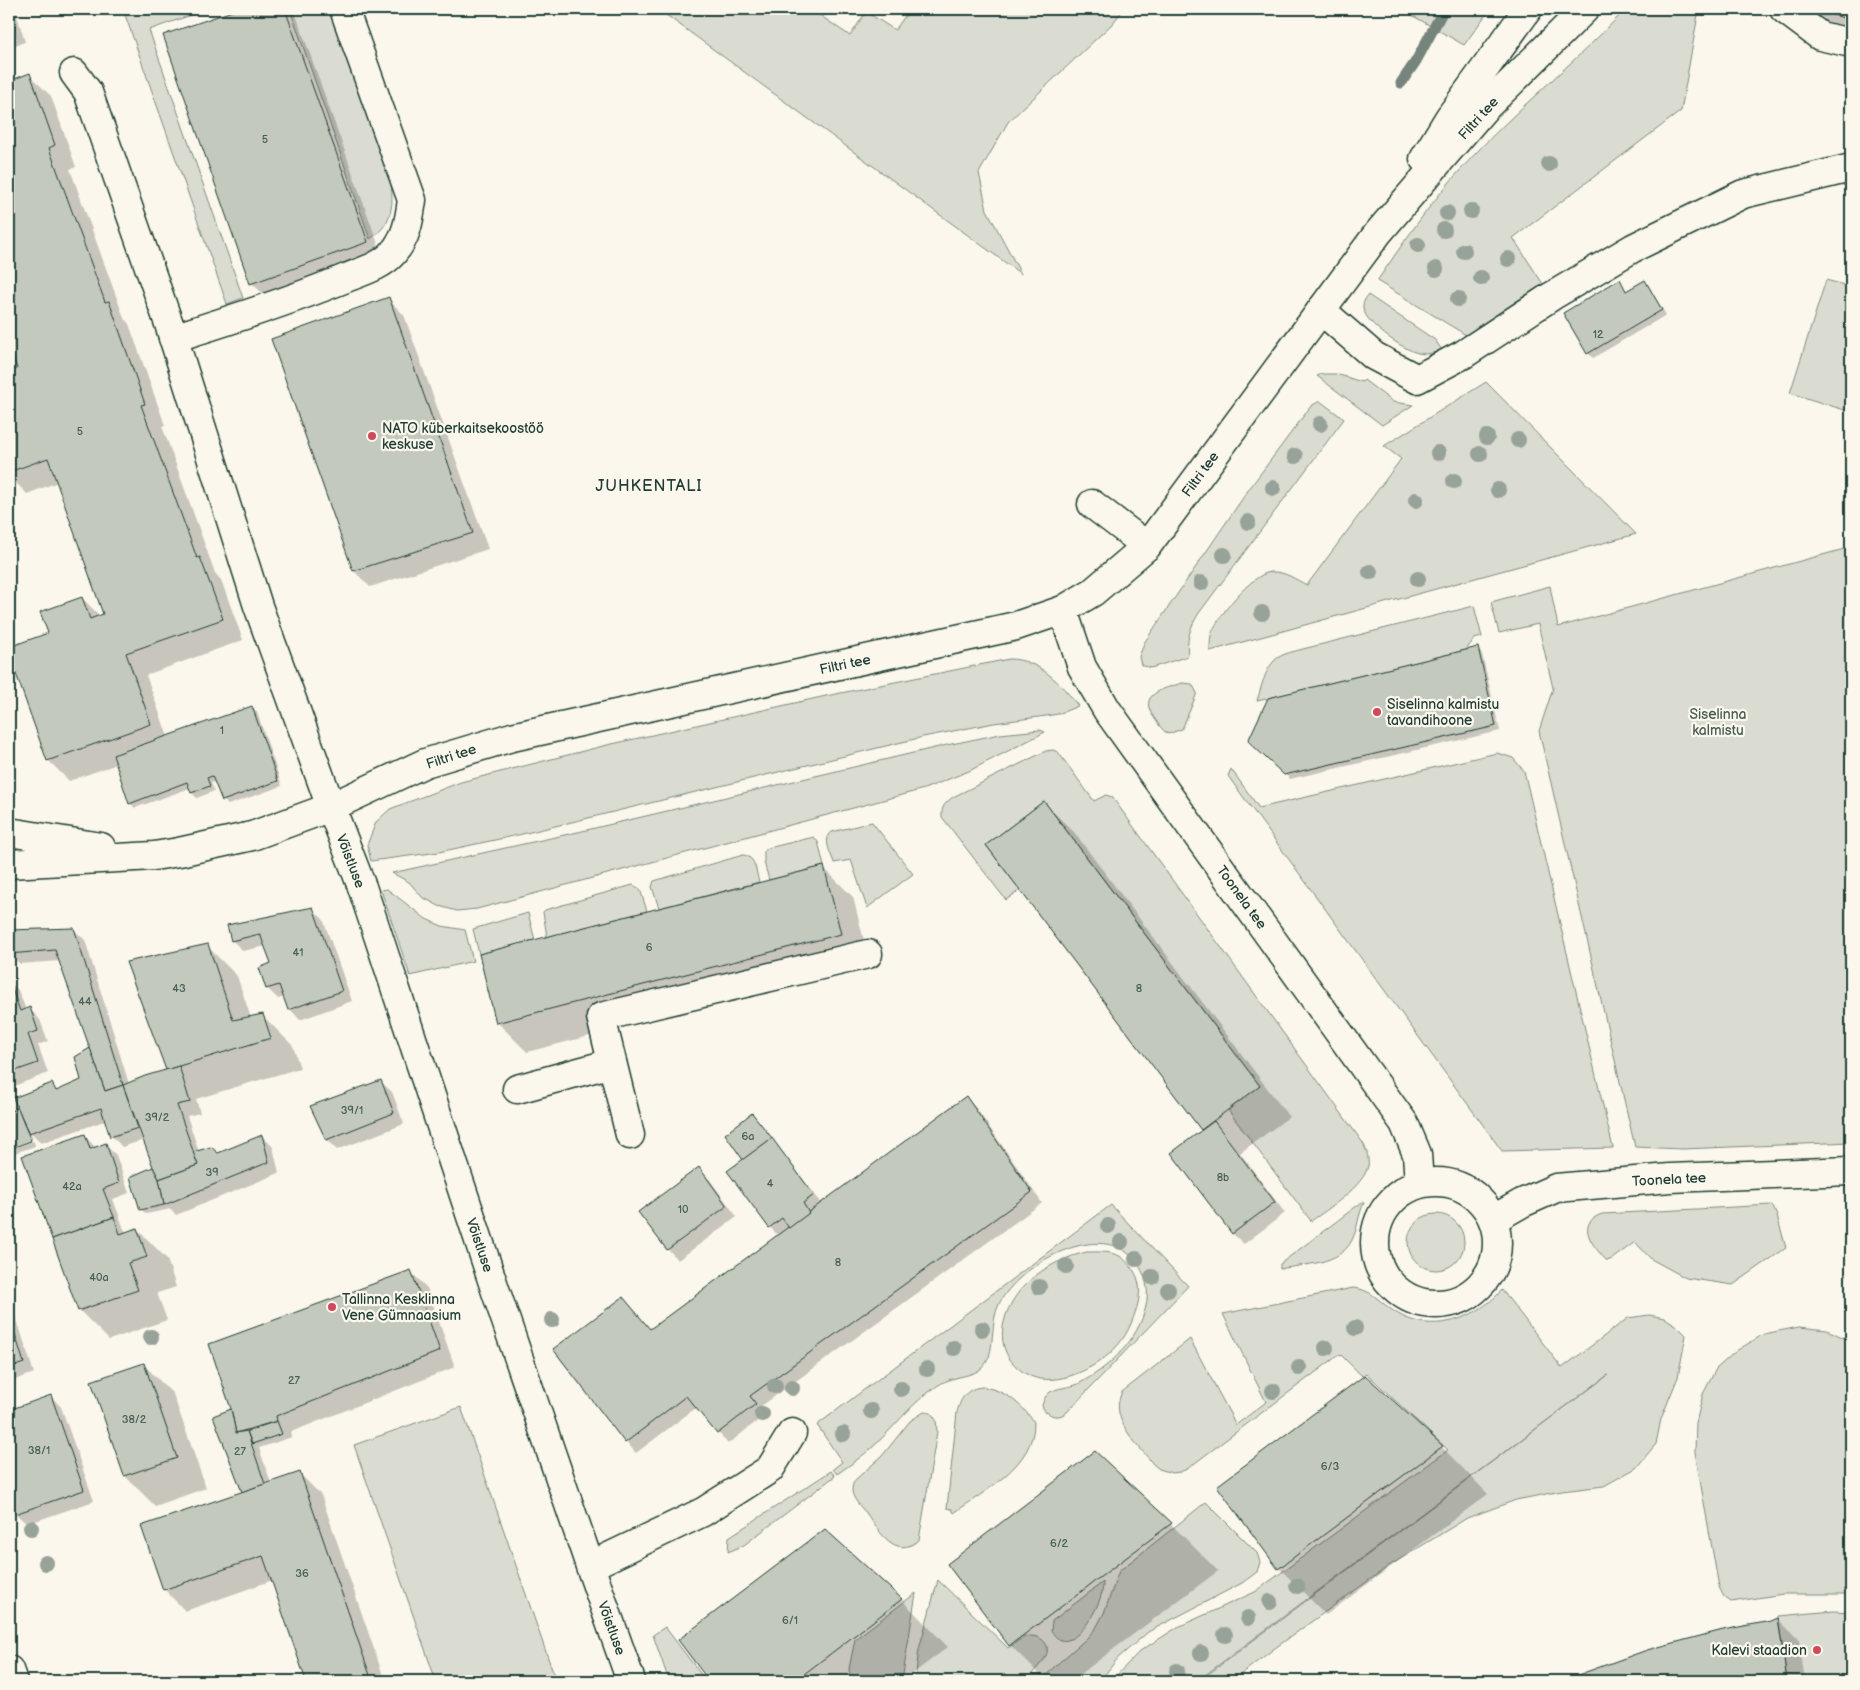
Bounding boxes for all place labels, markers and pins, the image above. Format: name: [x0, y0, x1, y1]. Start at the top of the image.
place label: NATO küberkaitsekoostöö keskuse: [382, 420, 544, 453]
marker: NATO küberkaitsekoostöö keskuse: [366, 430, 378, 442]
place label: Siselinna kalmistu tavandihoone: [1387, 696, 1499, 729]
marker: Siselinna kalmistu tavandihoone: [1371, 706, 1383, 718]
place label: Tallinna Kesklinna Vene Gümnaasium: [342, 1291, 461, 1324]
marker: Tallinna Kesklinna Vene Gümnaasium: [326, 1301, 338, 1313]
place label: Kalevi staadion: [1711, 1642, 1807, 1659]
marker: Kalevi staadion: [1811, 1644, 1823, 1656]

